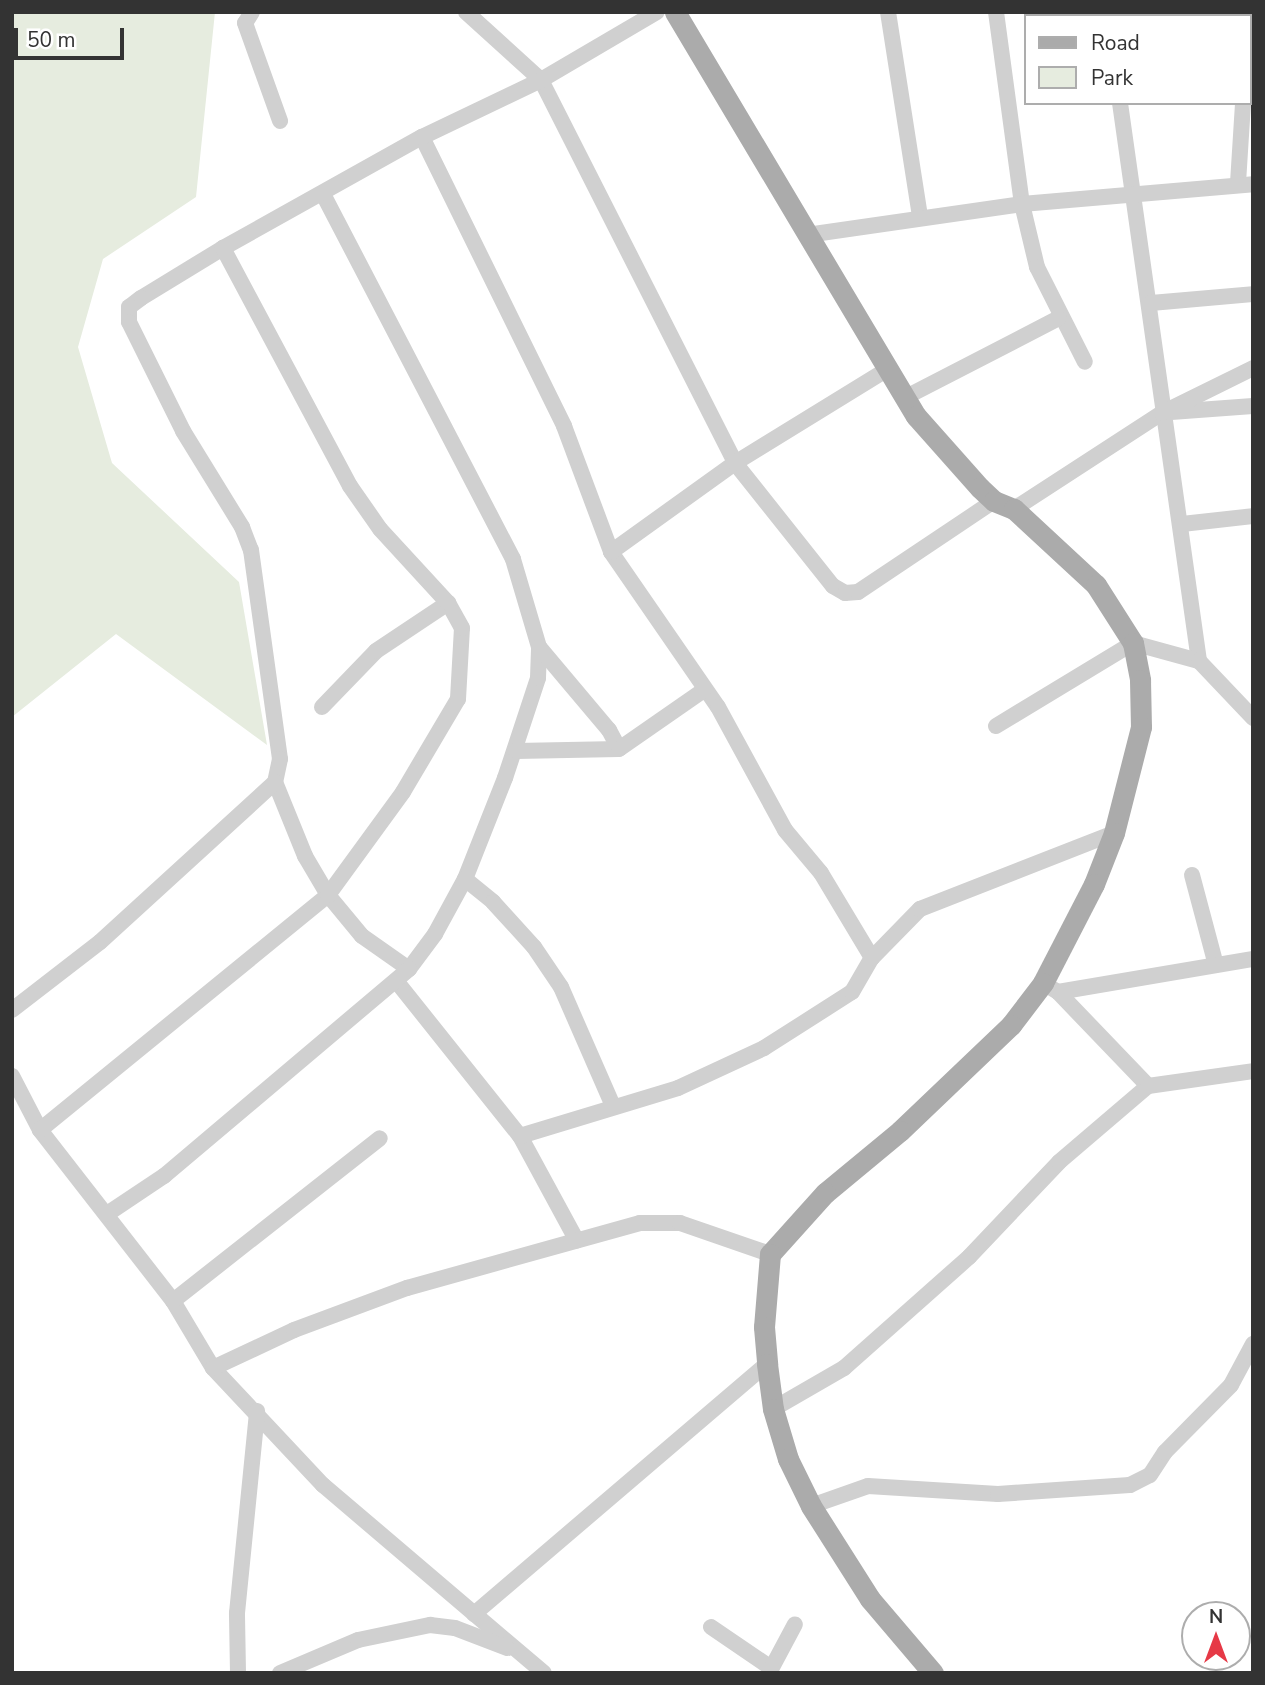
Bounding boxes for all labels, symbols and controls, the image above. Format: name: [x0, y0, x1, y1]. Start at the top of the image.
scale bar: [18, 14, 128, 58]
legend: [1024, 14, 1251, 105]
text: 50 m: [27, 26, 76, 54]
text: Road: [1091, 29, 1140, 57]
text: Park: [1091, 64, 1133, 92]
north arrow: [1181, 1601, 1251, 1671]
text: N: [1209, 1604, 1223, 1630]

